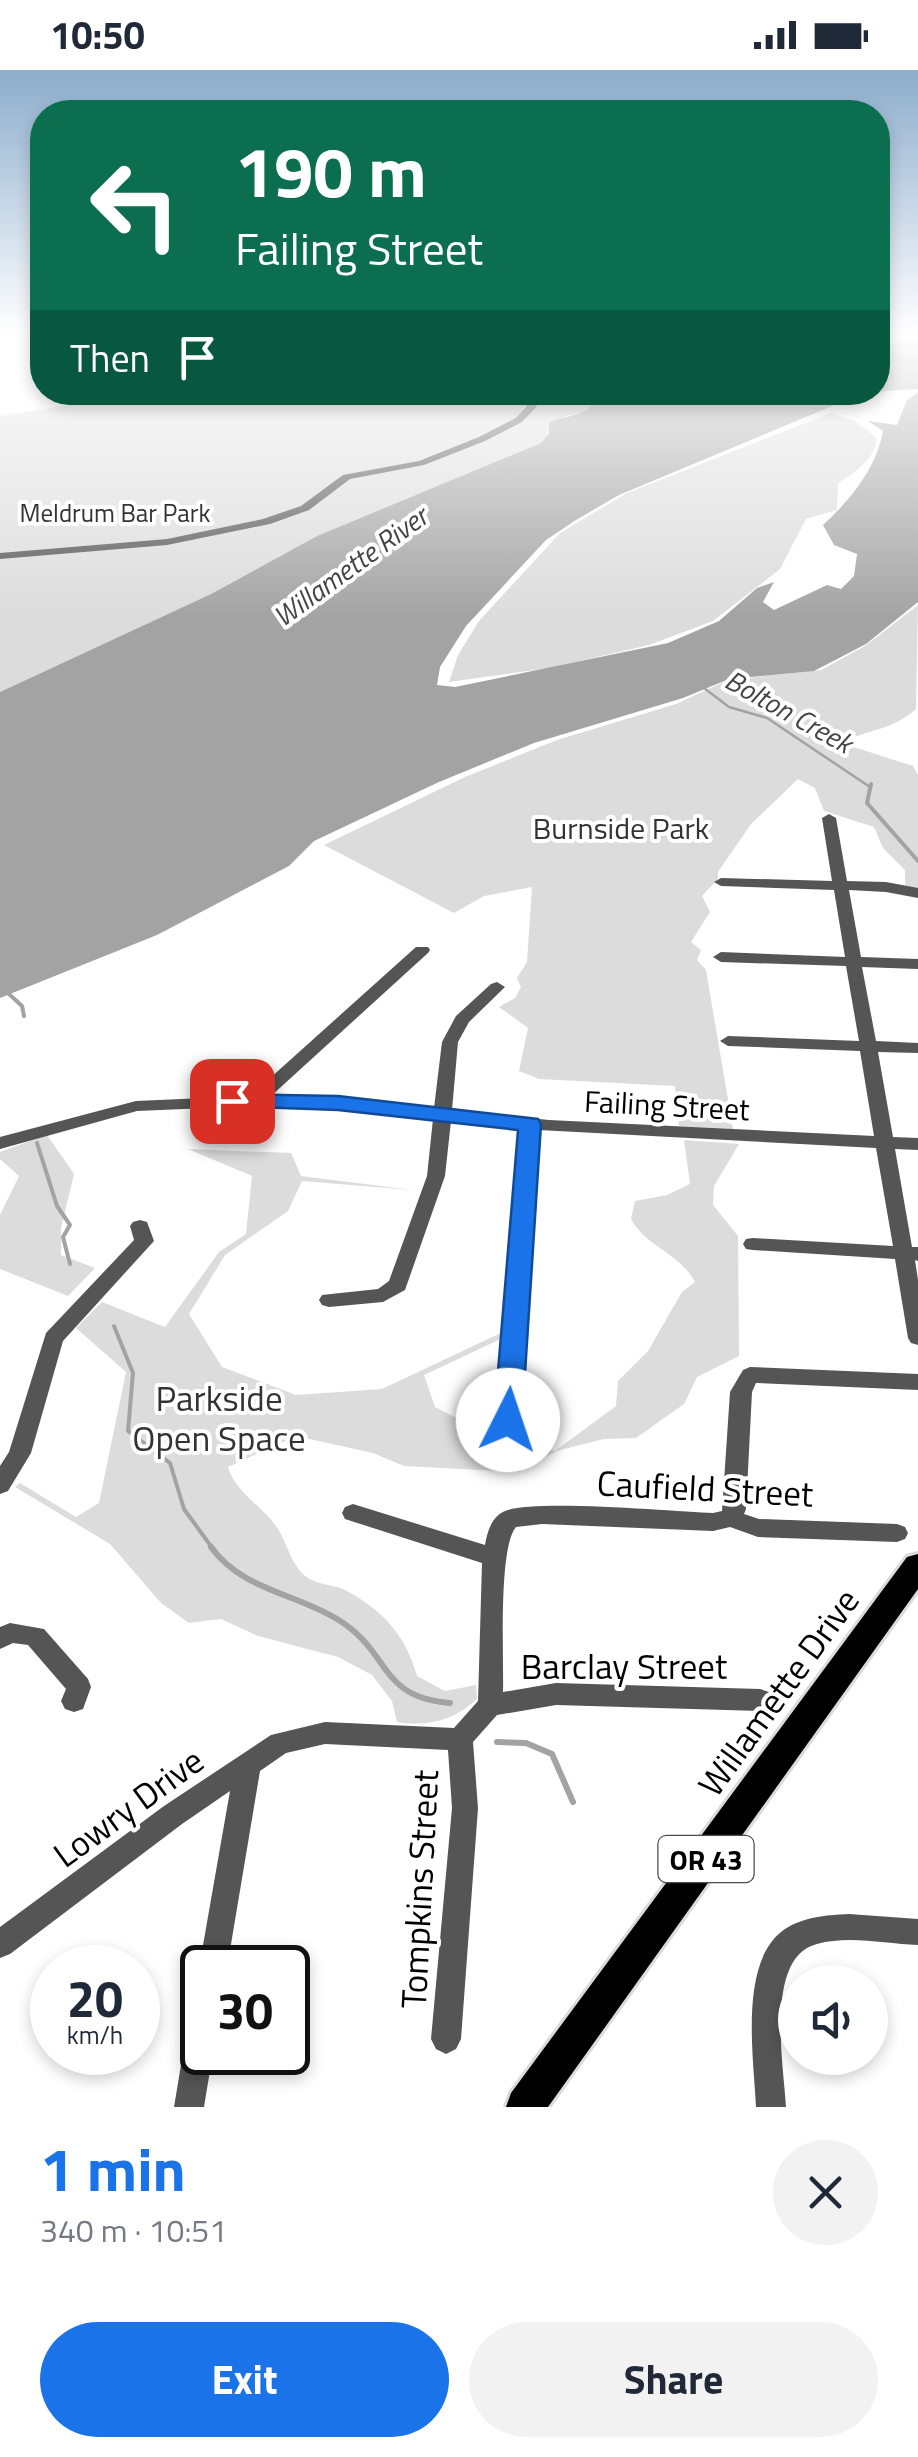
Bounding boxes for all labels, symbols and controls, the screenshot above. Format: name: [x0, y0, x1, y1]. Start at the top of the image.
text: 10:50: [50, 6, 145, 64]
text: 190 m: [235, 118, 427, 224]
icon: left: [70, 140, 200, 270]
text: Failing Street: [235, 214, 483, 282]
text: Then: [70, 329, 150, 387]
icon: arrive: [170, 330, 225, 385]
water label: Willamette River: [264, 493, 439, 637]
park label: Meldrum Bar Park: [20, 494, 210, 532]
water label: Bolton Creek: [717, 658, 864, 765]
park label: Burnside Park: [533, 805, 709, 851]
pin: [190, 1059, 275, 1144]
icon: arrive: [205, 1074, 260, 1129]
street label: Failing Street: [583, 1078, 751, 1132]
position arrow: [456, 1368, 560, 1472]
park label: Parkside Open Space: [132, 1371, 306, 1465]
street label: Caufield Street: [595, 1455, 815, 1521]
street label: Willamette Drive: [684, 1577, 872, 1807]
street label: Barclay Street: [521, 1639, 727, 1693]
street label: Lowry Drive: [41, 1734, 215, 1880]
street label: Tompkins Street: [386, 1768, 452, 2010]
road number: OR 43: [658, 1836, 754, 1882]
speed limit sign: 30: [180, 1945, 310, 2075]
text: 20: [67, 1960, 123, 2036]
map controls: [778, 1965, 888, 2075]
button: sound: [778, 1965, 888, 2075]
text: km/h: [67, 2016, 123, 2054]
text: 1 min: [40, 2123, 186, 2214]
button: close: [773, 2140, 878, 2245]
text: 340 m · 10:51: [40, 2206, 227, 2254]
button: Exit: [40, 2322, 449, 2437]
button: Share: [469, 2322, 878, 2437]

